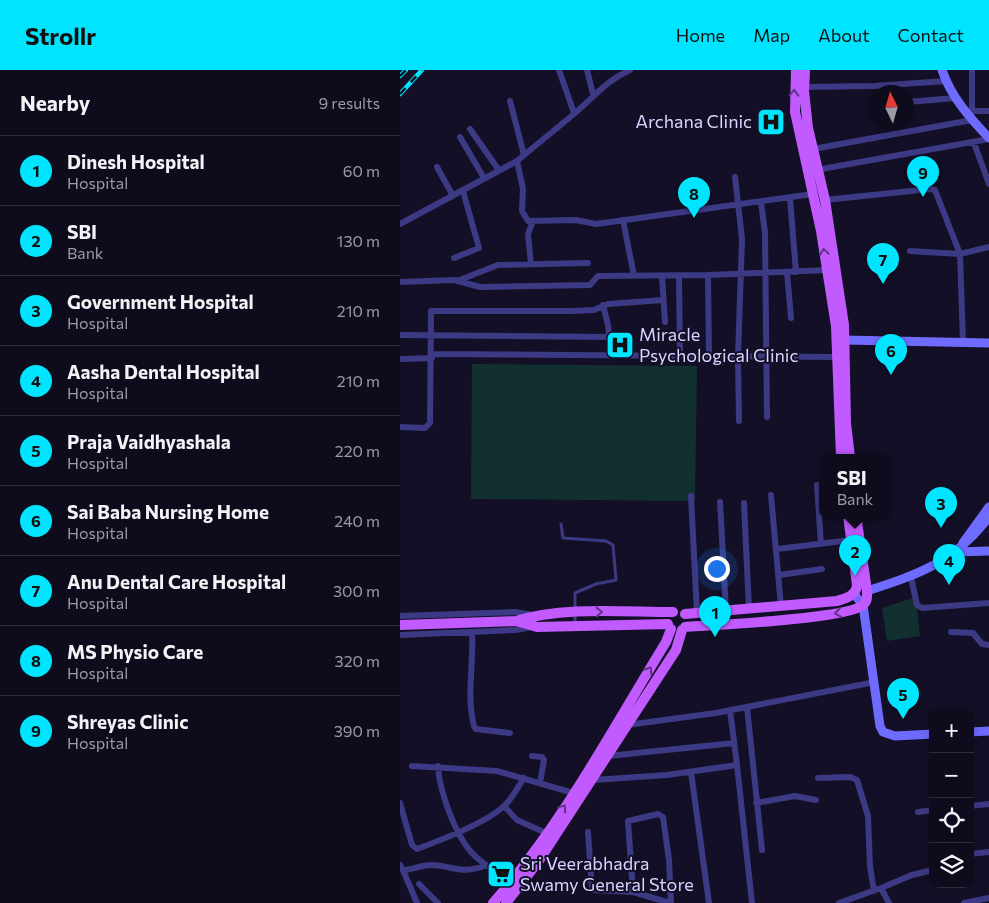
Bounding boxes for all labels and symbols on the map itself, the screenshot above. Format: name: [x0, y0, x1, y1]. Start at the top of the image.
north arrow: [869, 85, 914, 130]
one-way arrow: [789, 88, 800, 96]
hospital icon: Archana Clinic: [756, 107, 786, 137]
place label: Archana Clinic: [636, 110, 752, 132]
pin: 9: [907, 156, 939, 197]
pin: 8: [678, 177, 710, 218]
pin: 7: [867, 243, 899, 284]
one-way arrow: [820, 248, 830, 256]
place label: Miracle Psychological Clinic: [639, 323, 798, 366]
hospital icon: Miracle Psychological Clinic: [605, 330, 635, 360]
pin: 6: [875, 334, 907, 375]
pin: 3: [925, 487, 957, 528]
pin: 2: [839, 535, 871, 576]
pin: 4: [933, 544, 965, 585]
your location: [704, 556, 730, 582]
pin: 1: [699, 596, 731, 637]
one-way arrow: [596, 607, 603, 617]
one-way arrow: [834, 607, 842, 617]
one-way arrow: [643, 666, 653, 675]
pin: 5: [887, 678, 919, 719]
one-way arrow: [557, 804, 566, 813]
place label: Sri Veerabhadra Swamy General Store: [520, 852, 694, 895]
supermarket icon: Sri Veerabhadra Swamy General Store: [486, 859, 516, 889]

